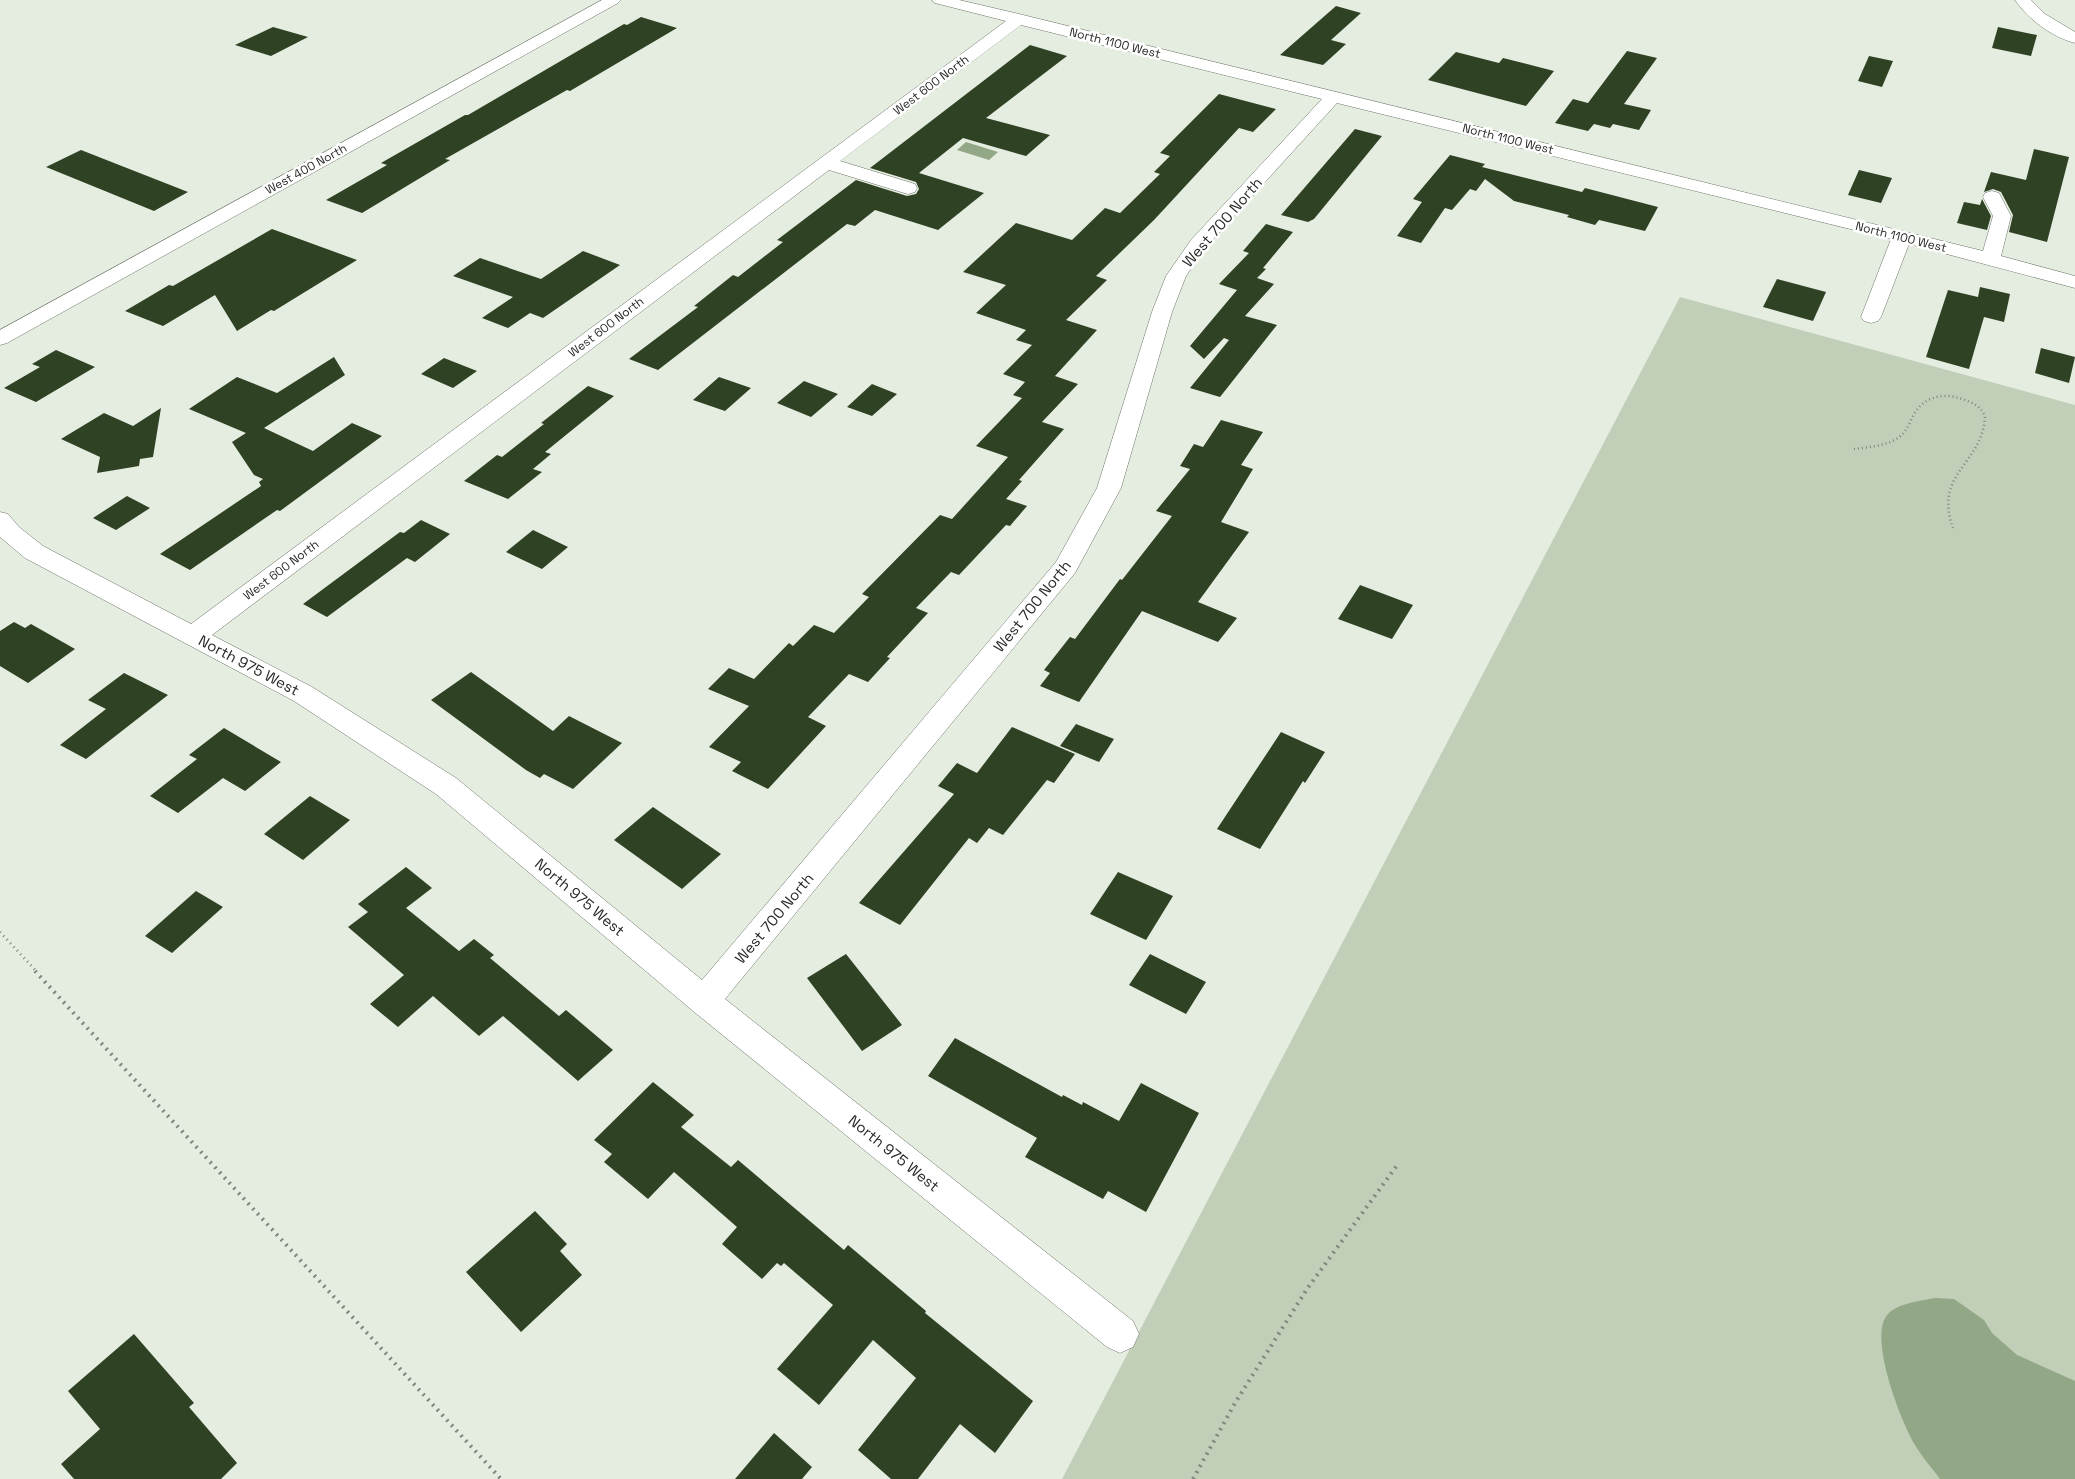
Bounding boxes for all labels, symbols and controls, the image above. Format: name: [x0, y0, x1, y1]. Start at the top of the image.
street label: North 1100 West: [1068, 24, 1162, 62]
street label: West 600 North: [890, 51, 972, 119]
street label: North 1100 West: [1461, 120, 1555, 158]
street label: West 400 North: [262, 140, 350, 198]
street label: West 700 North: [1178, 173, 1266, 271]
street label: North 1100 West: [1854, 218, 1948, 256]
street label: West 600 North: [565, 293, 647, 361]
street label: West 600 North: [240, 536, 322, 604]
street label: West 700 North: [989, 556, 1075, 656]
street label: North 975 West: [195, 630, 303, 700]
street label: North 975 West: [531, 854, 629, 940]
street label: West 700 North: [731, 869, 817, 967]
street label: North 975 West: [845, 1111, 943, 1195]

